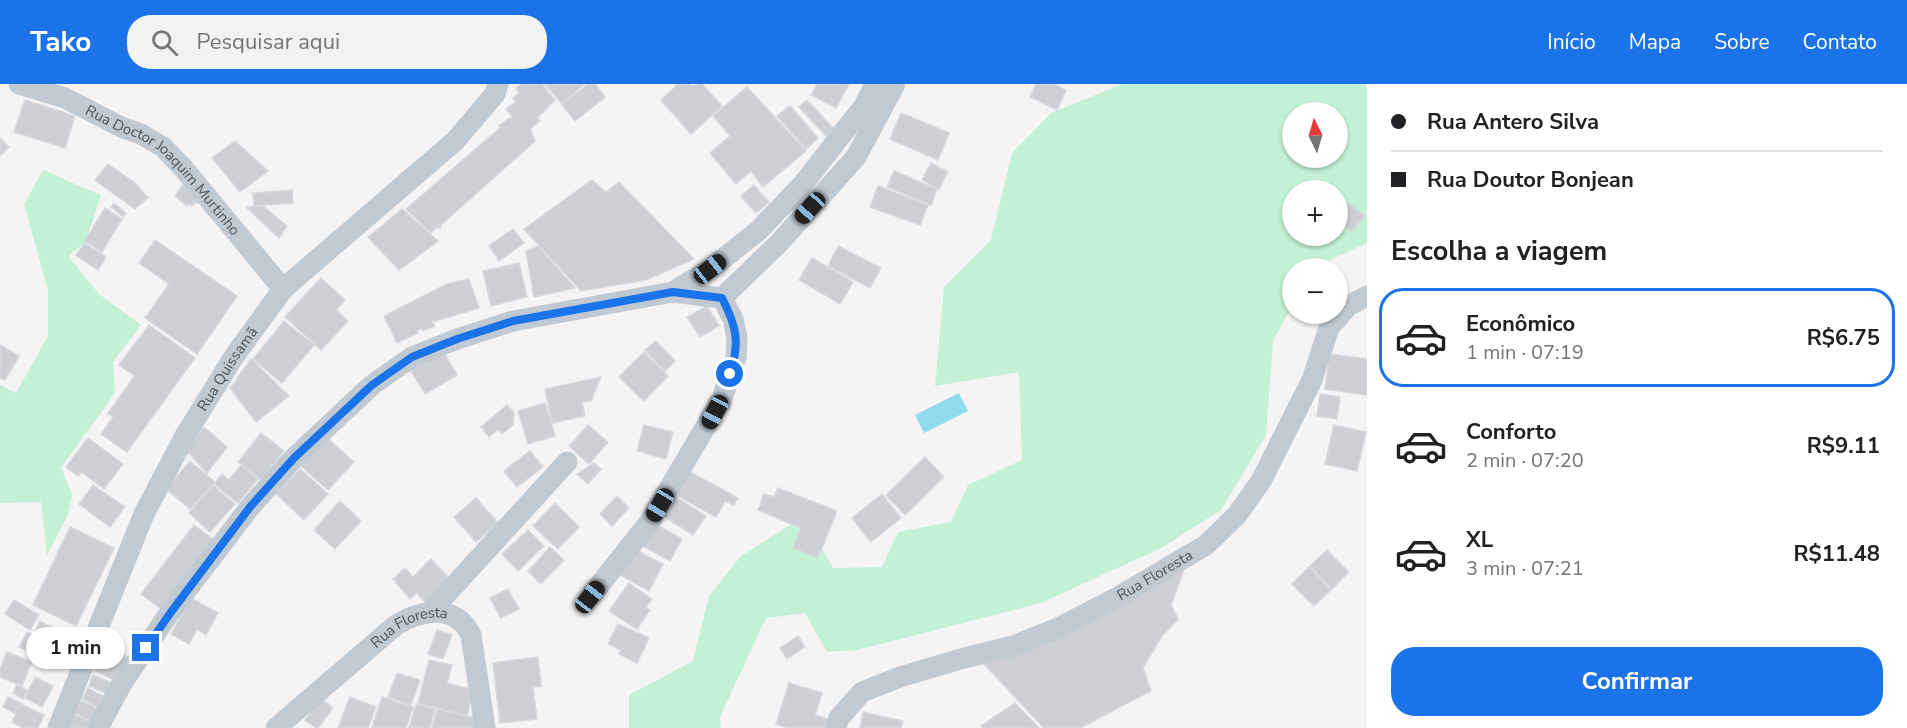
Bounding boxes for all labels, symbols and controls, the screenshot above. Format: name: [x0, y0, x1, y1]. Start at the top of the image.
search box: [127, 15, 547, 69]
text: Tako: [30, 23, 91, 61]
icon: search: [148, 26, 181, 59]
text: Pesquisar aqui: [196, 27, 340, 57]
text: Início: [1547, 28, 1596, 56]
text: Mapa: [1629, 28, 1681, 56]
text: Sobre: [1714, 28, 1770, 56]
text: Contato: [1803, 28, 1877, 56]
street label: Rua Doctor Joaquim Murtinho: [82, 100, 245, 240]
north arrow: [1282, 102, 1348, 168]
map controls: [1282, 102, 1348, 324]
text: Rua Antero Silva: [1427, 107, 1599, 137]
text: Rua Doutor Bonjean: [1427, 165, 1634, 195]
button: +: [1282, 180, 1348, 246]
car: [791, 189, 829, 227]
text: Escolha a viagem: [1391, 233, 1607, 270]
car: [690, 251, 730, 287]
button: −: [1282, 258, 1348, 324]
text: Econômico: [1466, 309, 1575, 339]
icon: car: [1394, 311, 1448, 365]
street label: Rua Quissamã: [193, 323, 262, 415]
text: R$6.75: [1807, 323, 1880, 353]
text: 1 min · 07:19: [1466, 339, 1584, 366]
route start: [716, 360, 743, 387]
car: [699, 392, 731, 432]
text: Conforto: [1466, 417, 1556, 447]
icon: car: [1394, 419, 1448, 473]
text: R$9.11: [1807, 431, 1880, 461]
text: 2 min · 07:20: [1466, 447, 1584, 474]
car: [643, 485, 677, 525]
text: XL: [1466, 525, 1493, 555]
icon: car: [1394, 527, 1448, 581]
text: R$11.48: [1793, 539, 1880, 569]
street label: Rua Floresta: [1113, 545, 1196, 605]
text: 3 min · 07:21: [1466, 555, 1584, 582]
car: [572, 577, 608, 617]
street label: Rua Floresta: [366, 602, 450, 653]
callout: 1 min: [26, 627, 125, 669]
text: 1 min: [50, 634, 101, 661]
route end: [132, 634, 159, 661]
button: Confirmar: [1391, 647, 1883, 716]

